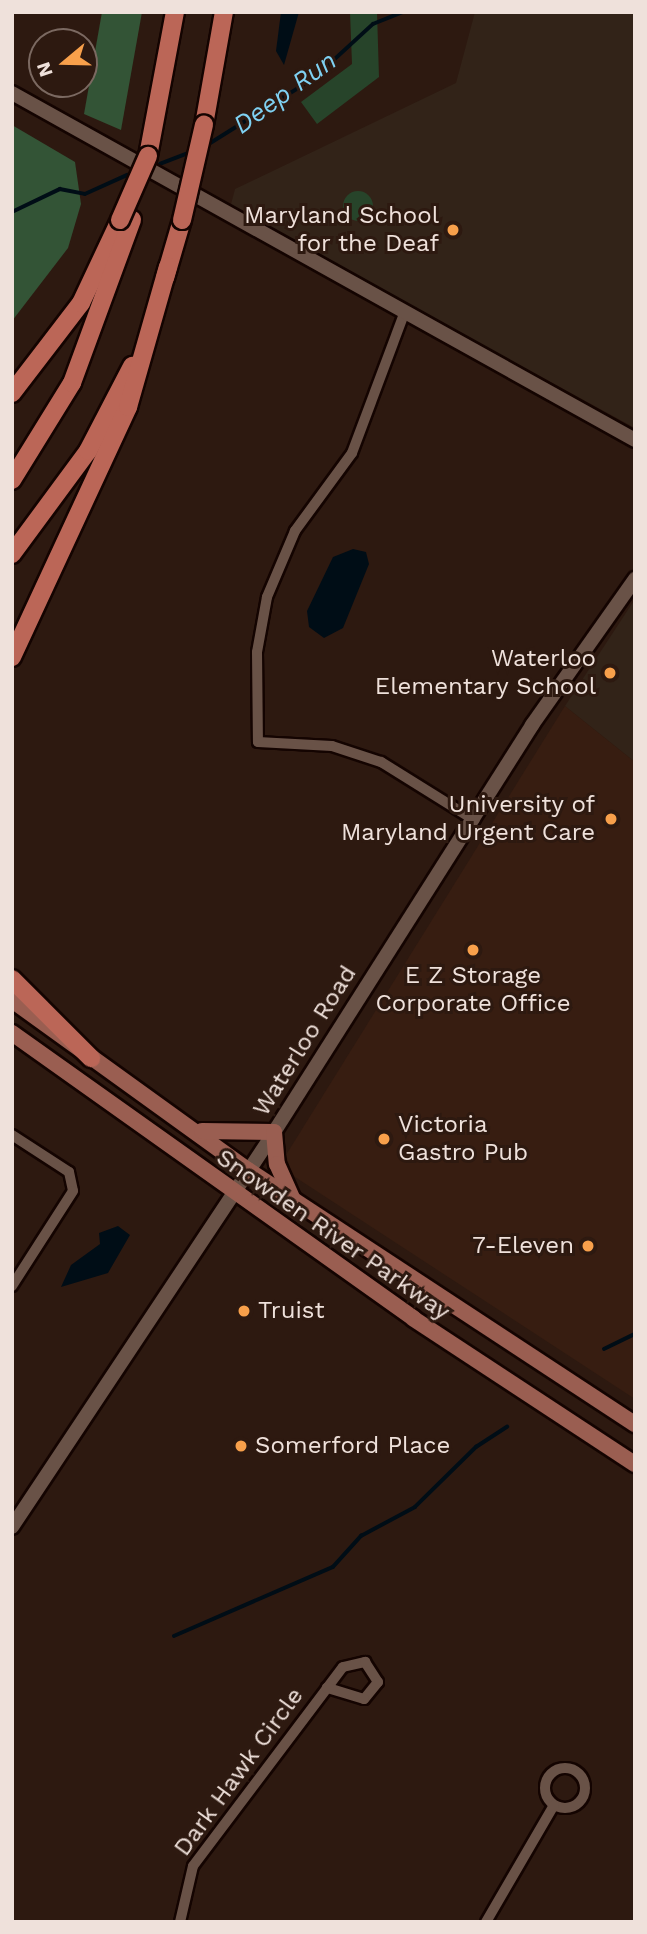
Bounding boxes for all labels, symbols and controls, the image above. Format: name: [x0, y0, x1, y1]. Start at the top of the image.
north arrow: [28, 28, 98, 98]
water label: Deep Run: [227, 45, 343, 141]
text: N: [31, 59, 58, 80]
place label: Maryland School for the Deaf: [244, 202, 439, 258]
marker: Maryland School for the Deaf: [445, 222, 461, 238]
place label: Waterloo Elementary School: [374, 645, 596, 701]
marker: Waterloo Elementary School: [602, 665, 618, 681]
place label: University of Maryland Urgent Care: [341, 791, 595, 847]
marker: University of Maryland Urgent Care: [601, 809, 621, 829]
marker: E Z Storage Corporate Office: [465, 942, 481, 958]
street label: Waterloo Road: [247, 961, 363, 1121]
place label: E Z Storage Corporate Office: [375, 962, 571, 1018]
place label: Victoria Gastro Pub: [398, 1111, 528, 1167]
marker: Victoria Gastro Pub: [376, 1131, 392, 1147]
street label: Snowden River Parkway: [210, 1143, 456, 1327]
place label: 7-Eleven: [472, 1232, 574, 1260]
marker: 7-Eleven: [580, 1238, 596, 1254]
place label: Truist: [258, 1297, 325, 1325]
marker: Truist: [236, 1303, 252, 1319]
place label: Somerford Place: [255, 1432, 450, 1460]
marker: Somerford Place: [233, 1438, 249, 1454]
street label: Dark Hawk Circle: [168, 1682, 310, 1862]

